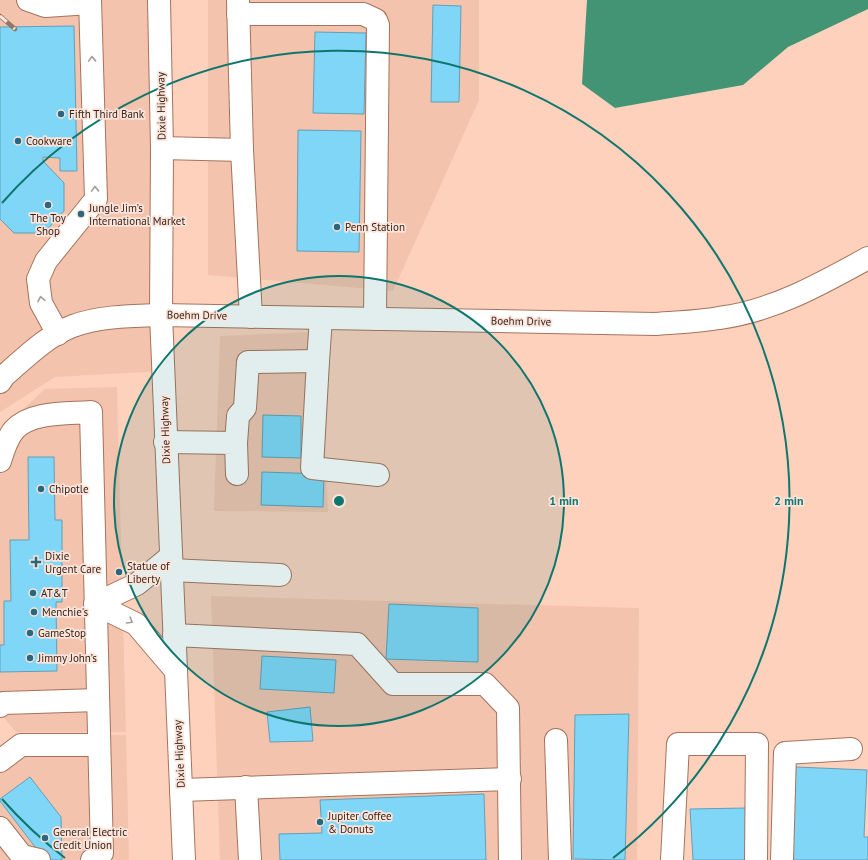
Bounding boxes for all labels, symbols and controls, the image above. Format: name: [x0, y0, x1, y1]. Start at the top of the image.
one-way arrow: [88, 56, 96, 62]
street label: Dixie Highway: [153, 71, 169, 140]
place label: Fifth Third Bank: [69, 107, 145, 121]
marker: Fifth Third Bank: [56, 109, 66, 119]
place label: Cookware: [26, 134, 72, 148]
marker: Cookware: [13, 136, 23, 146]
one-way arrow: [91, 186, 100, 192]
marker: The Toy Shop: [43, 200, 53, 210]
place label: Jungle Jim’s International Market: [88, 201, 185, 228]
marker: Jungle Jim’s International Market: [76, 209, 86, 219]
place label: The Toy Shop: [30, 211, 67, 238]
place label: Penn Station: [345, 220, 405, 234]
marker: Penn Station: [332, 222, 342, 232]
one-way arrow: [37, 296, 46, 303]
street label: Boehm Drive: [167, 307, 228, 323]
street label: Boehm Drive: [491, 313, 552, 329]
street label: Dixie Highway: [157, 395, 173, 464]
place label: Chipotle: [49, 482, 89, 496]
marker: Chipotle: [36, 484, 46, 494]
text: 1 min: [549, 493, 579, 508]
text: 2 min: [774, 493, 804, 508]
centre of rings: [332, 494, 346, 508]
place label: Dixie Urgent Care: [45, 549, 101, 576]
marker: Dixie Urgent Care: [30, 556, 42, 568]
place label: Statue of Liberty: [127, 559, 170, 586]
marker: Statue of Liberty: [114, 567, 124, 577]
place label: AT&T: [41, 586, 68, 600]
marker: AT&T: [28, 588, 38, 598]
place label: Menchie's: [42, 605, 88, 619]
marker: Menchie's: [29, 607, 39, 617]
one-way arrow: [126, 617, 133, 624]
place label: GameStop: [38, 626, 86, 640]
marker: GameStop: [25, 628, 35, 638]
place label: Jimmy John’s: [37, 651, 97, 665]
marker: Jimmy John’s: [25, 653, 35, 663]
street label: Dixie Highway: [170, 719, 188, 788]
place label: Jupiter Coffee & Donuts: [327, 809, 392, 836]
marker: Jupiter Coffee & Donuts: [315, 817, 325, 827]
place label: General Electric Credit Union: [53, 825, 127, 852]
marker: General Electric Credit Union: [40, 833, 50, 843]

